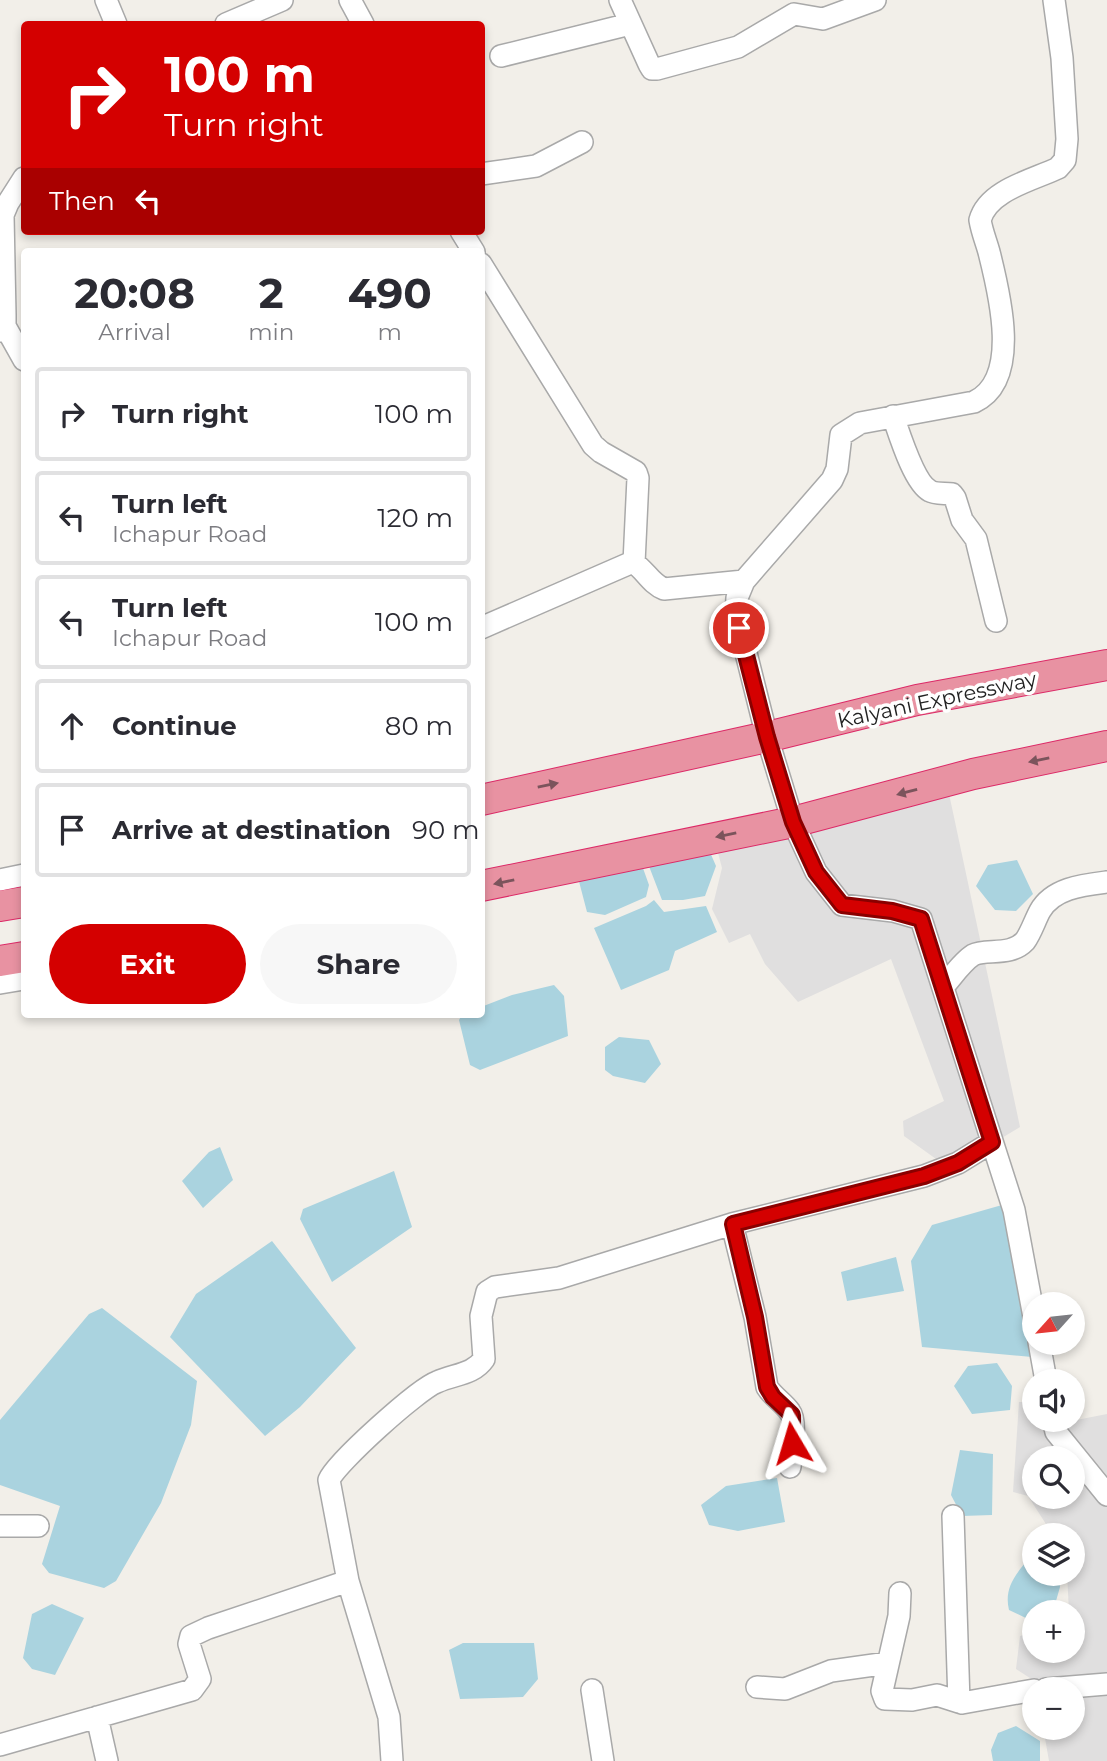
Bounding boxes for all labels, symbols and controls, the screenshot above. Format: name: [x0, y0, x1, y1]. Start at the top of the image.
text: 100 m: [164, 45, 315, 104]
icon: right: [49, 49, 140, 140]
text: Turn right: [164, 105, 324, 144]
icon: left: [129, 182, 167, 220]
text: Then: [49, 185, 115, 217]
text: 20:08: [74, 267, 195, 319]
text: 2: [259, 267, 284, 319]
text: 490: [348, 267, 432, 319]
text: Arrival: [98, 318, 171, 346]
text: min: [248, 318, 294, 346]
text: m: [377, 318, 402, 346]
icon: right: [53, 395, 91, 433]
text: Turn right: [112, 398, 248, 430]
text: 100 m: [375, 398, 453, 430]
text: Turn left: [112, 488, 228, 520]
icon: left: [53, 499, 91, 537]
text: 120 m: [377, 502, 453, 534]
text: Ichapur Road: [112, 520, 267, 548]
text: Turn left: [112, 592, 228, 624]
pin: [709, 598, 769, 658]
icon: left: [53, 603, 91, 641]
text: 100 m: [375, 606, 453, 638]
icon: arrive: [720, 609, 758, 647]
text: Ichapur Road: [112, 624, 267, 652]
street label: Kalyani Expressway: [835, 666, 1039, 733]
icon: ahead: [53, 707, 91, 745]
text: Continue: [112, 710, 237, 742]
text: 80 m: [385, 710, 453, 742]
one-way arrow: [1028, 755, 1050, 766]
one-way arrow: [537, 780, 559, 791]
one-way arrow: [896, 787, 918, 798]
icon: arrive: [53, 811, 91, 849]
text: Arrive at destination: [112, 814, 391, 846]
text: 90 m: [412, 814, 480, 846]
one-way arrow: [715, 830, 737, 841]
one-way arrow: [493, 876, 515, 887]
button: Exit: [49, 924, 246, 1004]
button: Share: [260, 924, 457, 1004]
north arrow: [1022, 1292, 1085, 1354]
map controls: [1022, 1292, 1085, 1740]
button: sound: [1022, 1369, 1085, 1432]
position arrow: [755, 1406, 829, 1480]
button: search: [1022, 1446, 1085, 1509]
button: layers: [1022, 1523, 1085, 1586]
button: +: [1022, 1600, 1085, 1663]
button: −: [1022, 1677, 1085, 1740]

